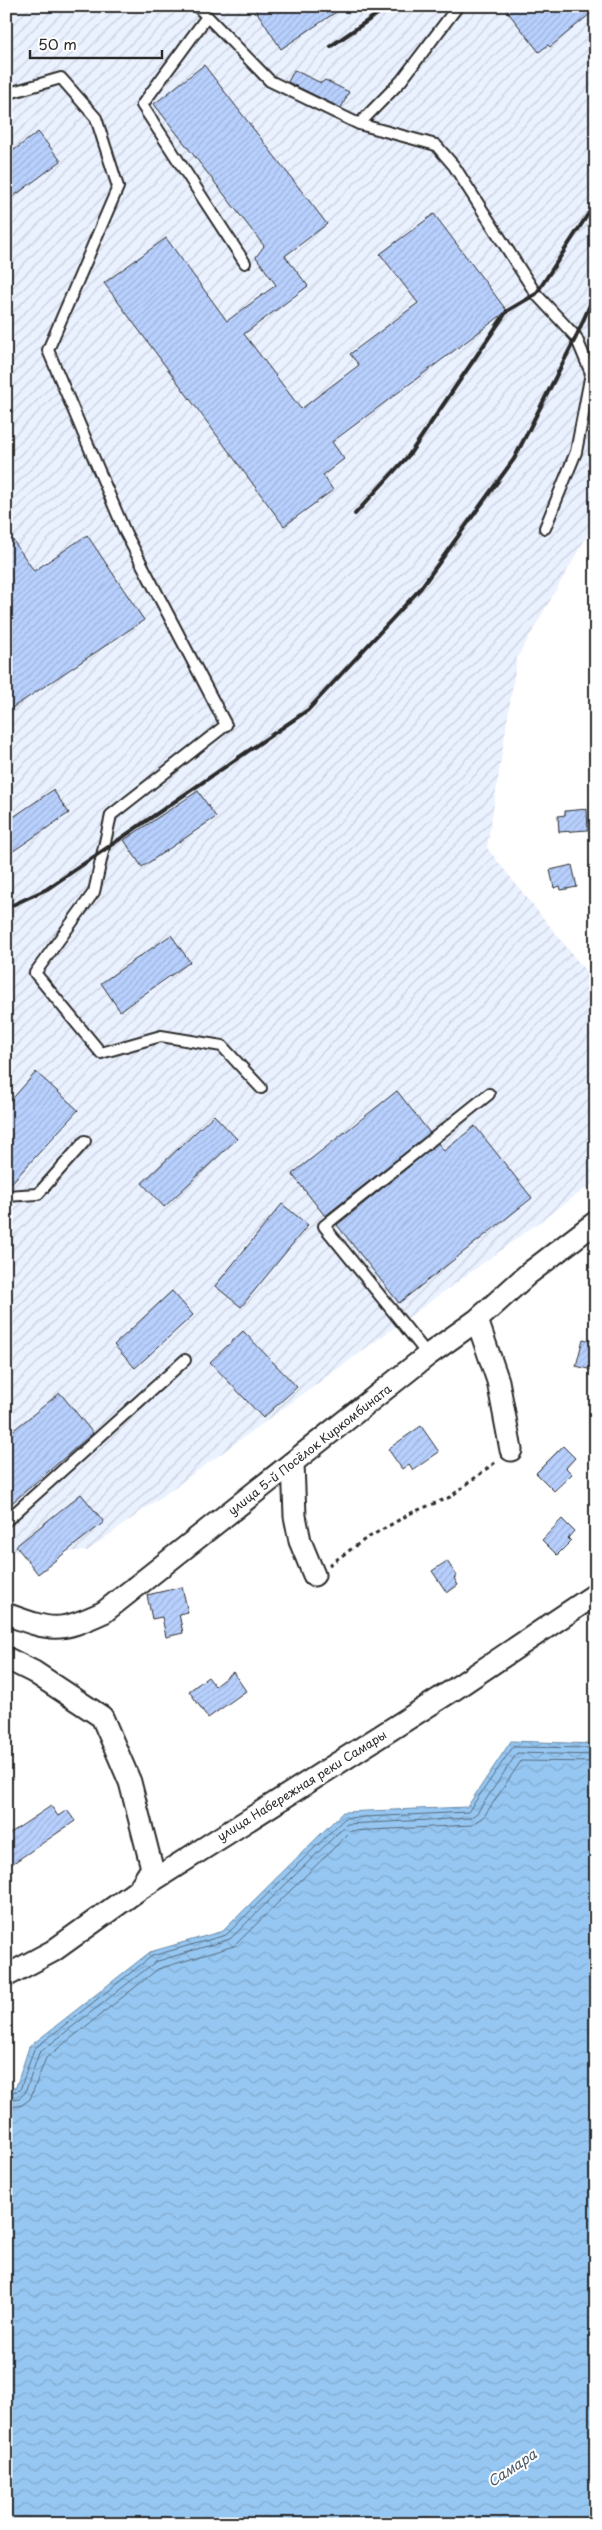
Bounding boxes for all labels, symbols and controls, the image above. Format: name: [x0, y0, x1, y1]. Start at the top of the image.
scale bar: [30, 28, 162, 60]
text: 50 m: [38, 32, 77, 55]
street label: улица 5-й Посёлок Киркомбината: [224, 1379, 395, 1519]
street label: улица Набережная реки Самары: [213, 1725, 390, 1845]
water label: Самара: [483, 2443, 541, 2492]

